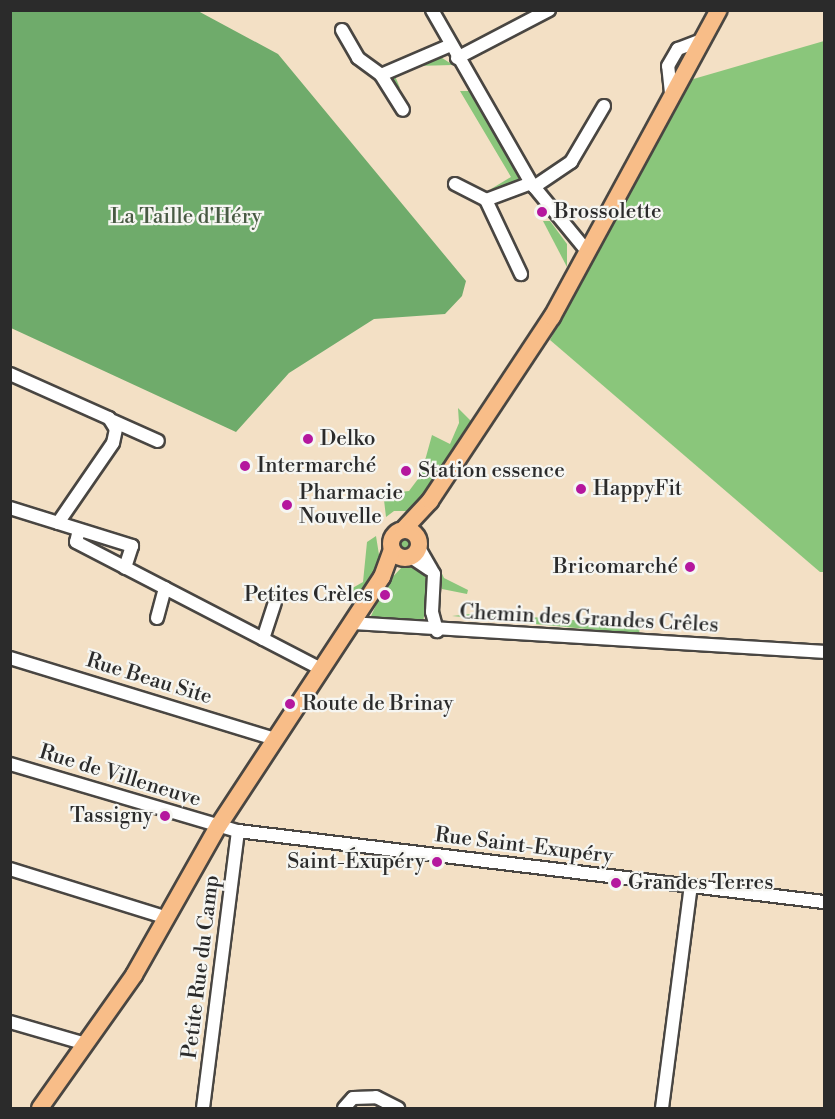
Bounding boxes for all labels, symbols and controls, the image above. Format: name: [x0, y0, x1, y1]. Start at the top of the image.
place label: Brossolette: [554, 199, 662, 225]
park label: La Taille d'Héry: [110, 204, 262, 230]
marker: Brossolette: [535, 205, 549, 219]
place label: Delko: [320, 426, 376, 452]
marker: Delko: [301, 432, 315, 446]
place label: Intermarché: [257, 453, 376, 479]
place label: Station essence: [418, 458, 565, 484]
marker: Intermarché: [238, 459, 252, 473]
marker: Station essence: [399, 464, 413, 478]
place label: HappyFit: [593, 476, 682, 502]
place label: Pharmacie Nouvelle: [299, 480, 403, 530]
marker: HappyFit: [574, 482, 588, 496]
marker: Pharmacie Nouvelle: [280, 498, 294, 512]
place label: Bricomarché: [553, 554, 678, 580]
marker: Bricomarché: [683, 560, 697, 574]
place label: Petites Crèles: [244, 582, 373, 608]
marker: Petites Crèles: [378, 588, 392, 602]
street label: Chemin des Grandes Crêles: [459, 600, 719, 638]
street label: Rue Beau Site: [83, 648, 215, 710]
place label: Route de Brinay: [302, 691, 454, 717]
marker: Route de Brinay: [283, 697, 297, 711]
street label: Rue de Villeneuve: [36, 739, 204, 813]
place label: Tassigny: [70, 803, 153, 829]
marker: Tassigny: [158, 809, 172, 823]
street label: Rue Saint-Exupéry: [434, 823, 614, 869]
place label: Saint-Éxupéry: [287, 849, 425, 875]
marker: Saint-Éxupéry: [430, 855, 444, 869]
place label: Grandes Terres: [628, 870, 773, 896]
street label: Petite Rue du Camp: [177, 874, 225, 1060]
marker: Grandes Terres: [609, 876, 623, 890]

